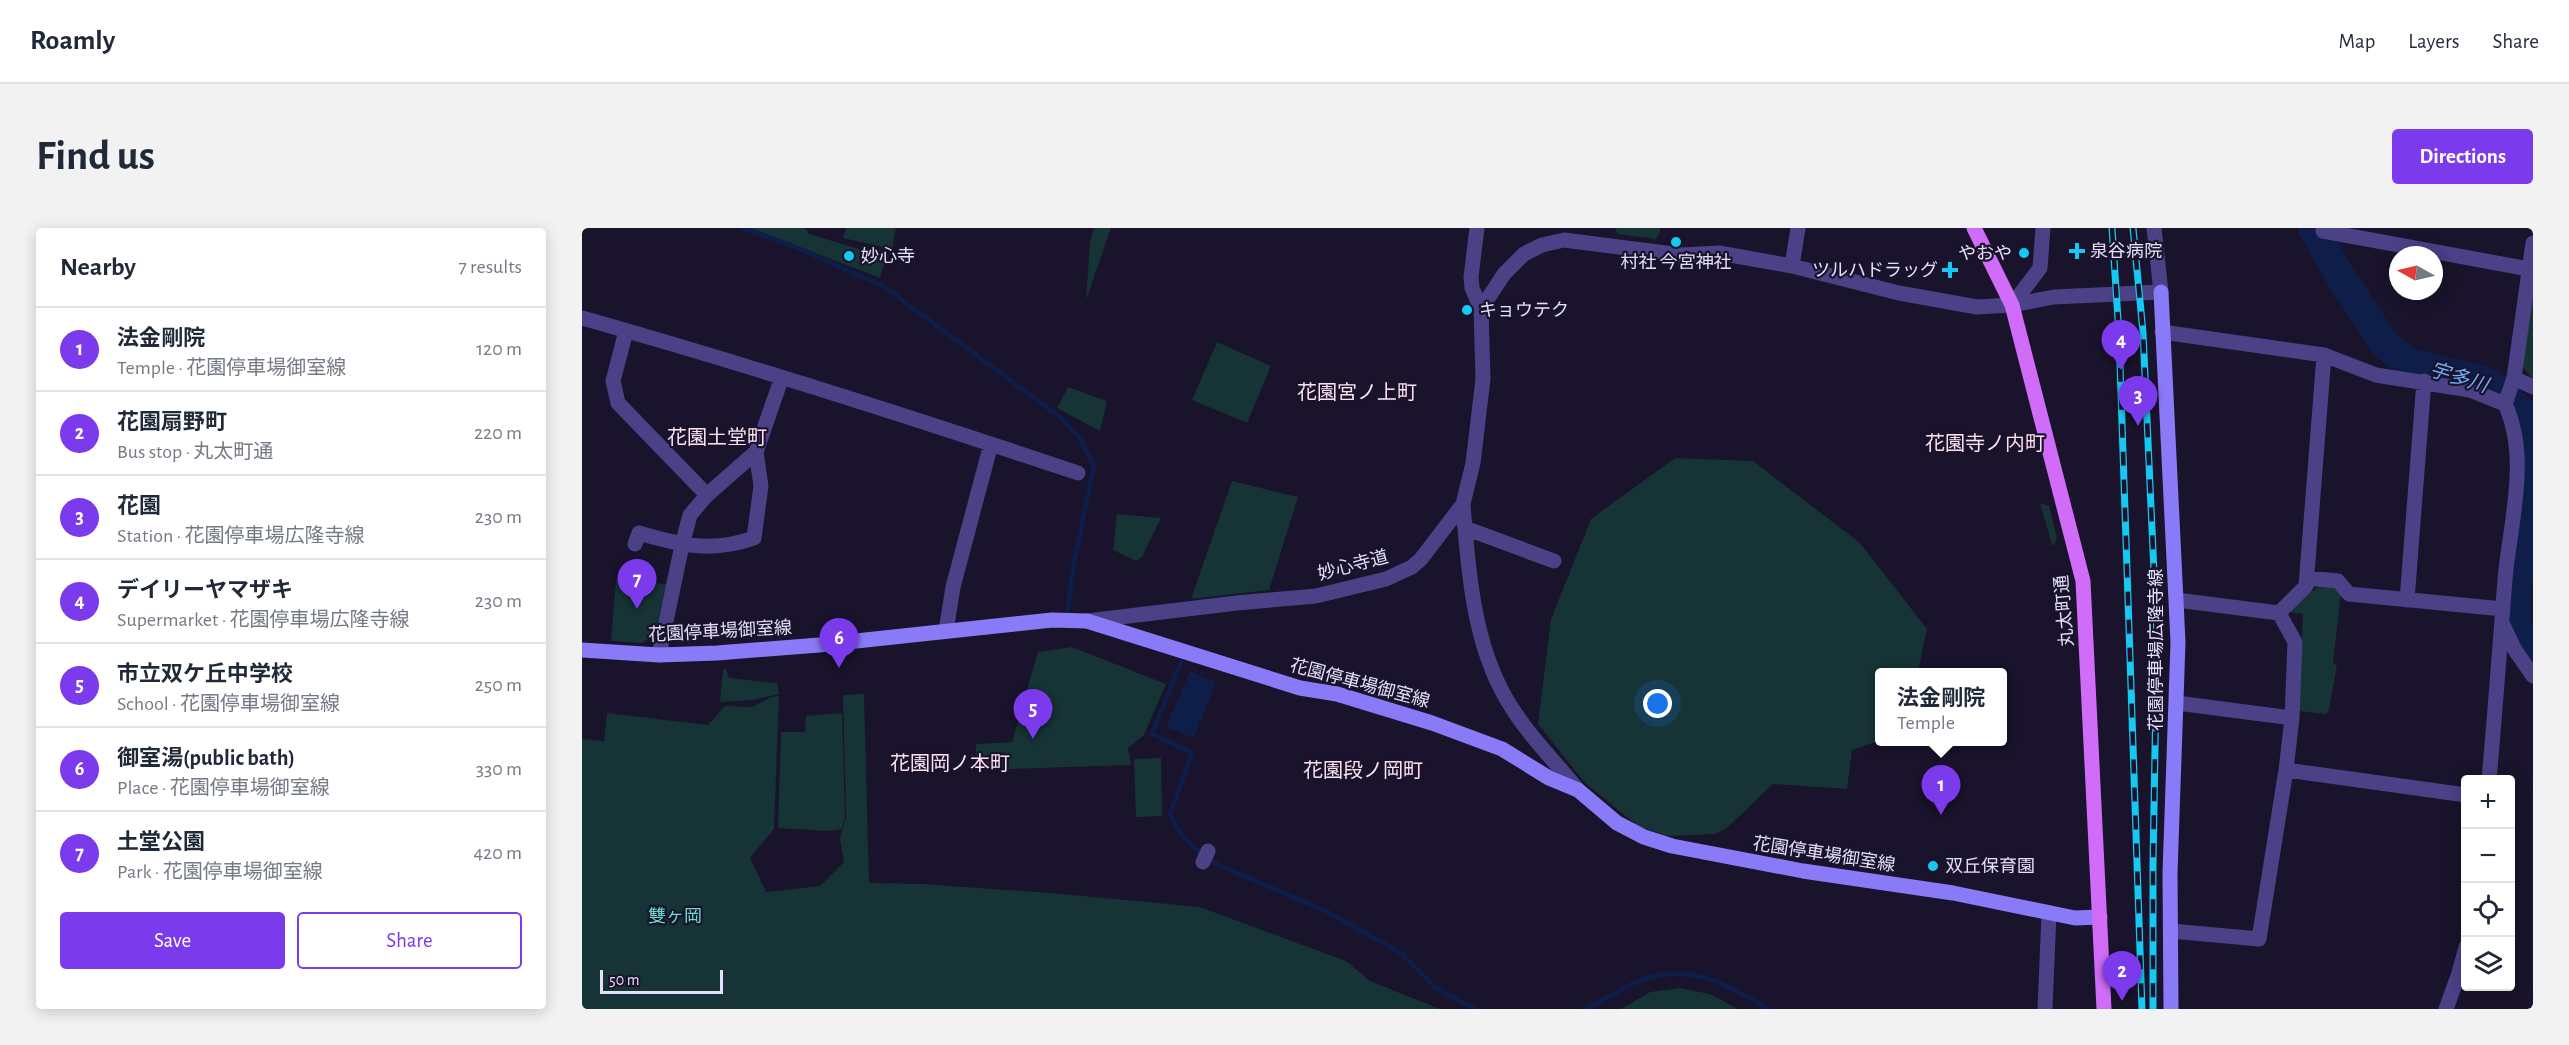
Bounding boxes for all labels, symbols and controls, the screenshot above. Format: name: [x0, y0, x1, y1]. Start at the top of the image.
text: Roamly: [30, 27, 115, 55]
text: Map: [2339, 31, 2375, 52]
text: Layers: [2408, 31, 2459, 52]
text: Share: [2492, 31, 2539, 52]
button: Directions: [2392, 129, 2533, 184]
text: Find us: [36, 135, 155, 177]
marker: 村社 今宮神社: [1669, 235, 1683, 249]
marker: 泉谷病院: [2068, 242, 2086, 260]
place label: 泉谷病院: [2090, 242, 2162, 261]
place label: やおや: [1958, 244, 2012, 263]
place label: 妙心寺: [861, 246, 915, 266]
marker: やおや: [2017, 246, 2031, 260]
north arrow: [2389, 246, 2443, 300]
marker: 妙心寺: [842, 249, 856, 263]
place label: 村社 今宮神社: [1621, 252, 1731, 272]
text: Nearby: [60, 254, 136, 280]
text: 7 results: [458, 257, 522, 277]
place label: ツルハドラッグ: [1812, 260, 1938, 280]
marker: ツルハドラッグ: [1943, 263, 1957, 277]
place label: キョウテク: [1479, 301, 1569, 320]
marker: キョウテク: [1460, 303, 1474, 317]
pin: 4: [2102, 320, 2140, 370]
text: 法金剛院: [117, 327, 205, 349]
text: 1: [76, 339, 83, 359]
text: 120 m: [476, 339, 522, 359]
text: Temple · 花園停車場御室線: [117, 358, 346, 378]
water label: 宇多川: [2427, 359, 2493, 397]
pin: 3: [2118, 376, 2158, 426]
district label: 花園宮ノ上町: [1297, 382, 1417, 403]
text: 花園扇野町: [117, 411, 227, 433]
text: 2: [75, 423, 84, 443]
text: 220 m: [474, 423, 522, 443]
district label: 花園土堂町: [667, 427, 767, 448]
district label: 花園寺ノ内町: [1925, 433, 2045, 454]
text: Bus stop · 丸太町通: [117, 442, 273, 462]
text: 花園: [117, 495, 161, 517]
text: 3: [75, 507, 84, 527]
text: 230 m: [475, 507, 522, 527]
text: Station · 花園停車場広隆寺線: [117, 526, 364, 546]
street label: 妙心寺道: [1316, 546, 1390, 584]
pin: 7: [618, 560, 656, 609]
street label: 花園停車場広隆寺線: [2146, 569, 2166, 731]
street label: 丸太町通: [2052, 574, 2077, 648]
text: デイリーヤマザキ: [117, 579, 293, 601]
text: 4: [74, 591, 85, 611]
text: 230 m: [475, 591, 522, 611]
text: Supermarket · 花園停車場広隆寺線: [117, 610, 410, 630]
street label: 花園停車場御室線: [648, 617, 792, 645]
pin: 6: [820, 618, 858, 668]
street label: 花園停車場御室線: [1288, 655, 1432, 711]
text: 市立双ケ丘中学校: [117, 663, 293, 685]
popup: [1875, 668, 2007, 746]
text: 5: [75, 675, 84, 695]
text: 250 m: [475, 675, 522, 695]
text: 法金剛院: [1897, 687, 1985, 709]
your location: [1643, 689, 1672, 718]
pin: 5: [1014, 690, 1052, 739]
text: School · 花園停車場御室線: [117, 694, 340, 714]
text: Temple: [1897, 713, 1955, 733]
text: 御室湯(public bath): [117, 747, 295, 769]
district label: 花園岡ノ本町: [890, 753, 1010, 774]
text: 6: [75, 759, 84, 779]
text: 330 m: [476, 759, 522, 779]
district label: 花園段ノ岡町: [1303, 760, 1423, 781]
pin: 1: [1922, 766, 1960, 815]
map controls: [2461, 775, 2515, 991]
button: +: [2461, 775, 2515, 829]
text: Place · 花園停車場御室線: [117, 778, 330, 798]
button: −: [2461, 829, 2515, 883]
text: 土堂公園: [117, 831, 205, 853]
street label: 花園停車場御室線: [1751, 833, 1897, 875]
text: 7: [75, 843, 84, 863]
text: 420 m: [473, 843, 522, 863]
place label: 双丘保育園: [1945, 857, 2035, 876]
marker: 双丘保育園: [1926, 859, 1940, 873]
text: Park · 花園停車場御室線: [117, 862, 323, 882]
button: locate: [2461, 883, 2515, 937]
park label: 雙ヶ岡: [648, 906, 702, 926]
button: Save: [60, 912, 285, 969]
button: Share: [297, 912, 522, 969]
button: layers: [2461, 937, 2515, 991]
pin: 2: [2102, 952, 2142, 1001]
scale bar: [600, 967, 723, 994]
text: 50 m: [609, 972, 640, 988]

